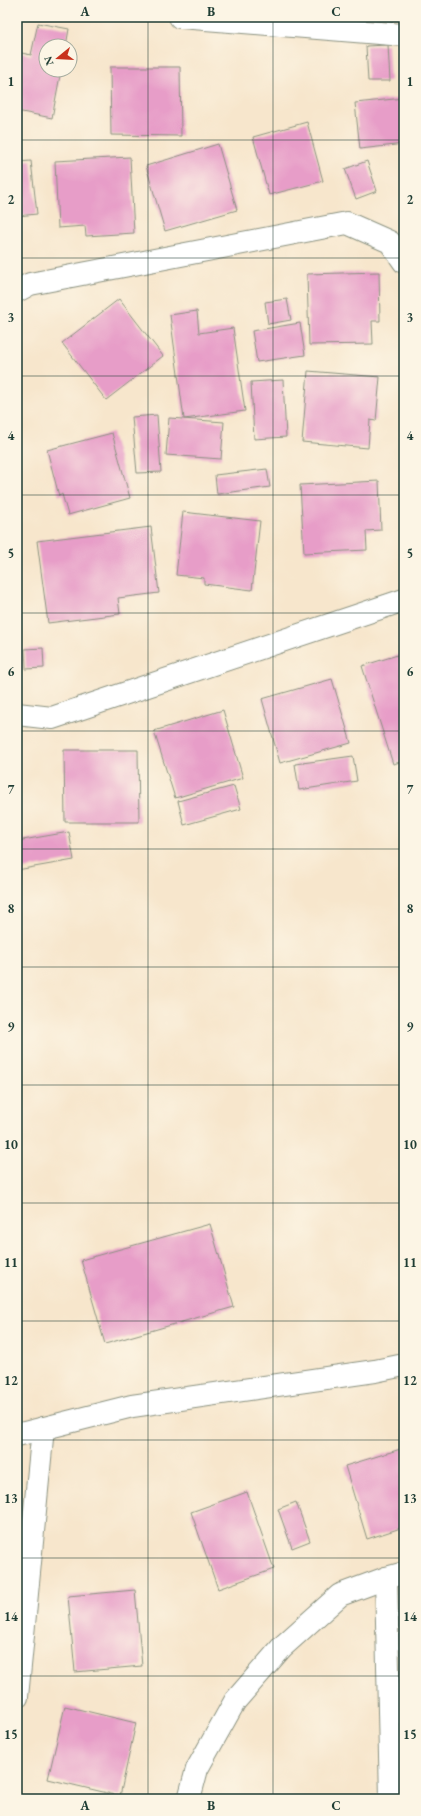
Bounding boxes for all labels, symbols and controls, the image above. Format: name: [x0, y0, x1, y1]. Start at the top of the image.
text: A: [79, 3, 90, 20]
text: B: [207, 3, 215, 20]
text: C: [331, 3, 341, 20]
north arrow: [38, 38, 78, 78]
text: N: [40, 55, 57, 67]
text: 1: [8, 73, 15, 90]
text: 1: [407, 73, 414, 90]
text: 2: [8, 191, 15, 208]
text: 2: [407, 191, 414, 208]
text: 3: [8, 309, 15, 326]
text: 3: [407, 309, 414, 326]
text: 4: [8, 427, 15, 444]
text: 4: [407, 427, 414, 444]
text: 5: [8, 545, 14, 562]
text: 5: [407, 545, 413, 562]
text: 6: [8, 663, 15, 680]
text: 6: [407, 663, 414, 680]
text: 7: [8, 781, 15, 798]
text: 7: [407, 781, 414, 798]
text: 8: [8, 900, 15, 917]
text: 8: [407, 900, 414, 917]
text: 9: [8, 1018, 15, 1035]
text: 9: [407, 1018, 414, 1035]
text: 10: [4, 1136, 18, 1153]
text: 10: [403, 1136, 417, 1153]
text: 11: [4, 1254, 18, 1271]
text: 11: [403, 1254, 417, 1271]
text: 12: [4, 1372, 18, 1389]
text: 12: [403, 1372, 417, 1389]
text: 13: [4, 1490, 18, 1507]
text: 13: [403, 1490, 417, 1507]
text: 14: [4, 1608, 18, 1625]
text: 14: [403, 1608, 417, 1625]
text: 15: [4, 1726, 18, 1743]
text: 15: [403, 1726, 417, 1743]
text: A: [79, 1797, 90, 1814]
text: B: [207, 1797, 215, 1814]
text: C: [331, 1797, 341, 1814]

